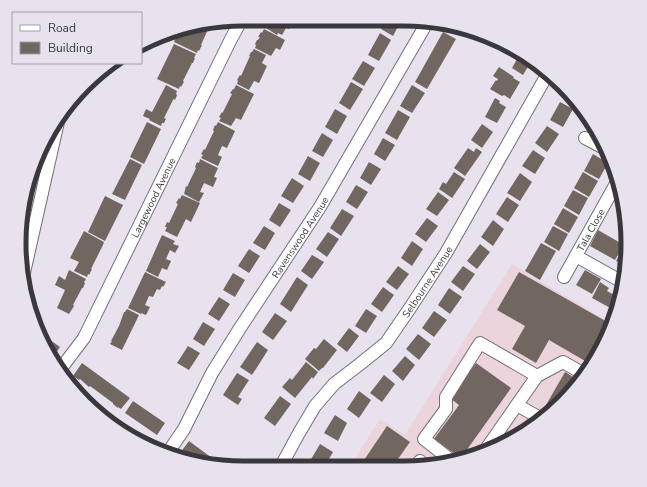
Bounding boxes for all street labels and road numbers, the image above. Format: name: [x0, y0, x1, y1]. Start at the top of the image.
street label: Largewood Avenue: [128, 156, 180, 240]
street label: Ravenswood Avenue: [269, 194, 332, 281]
street label: Tala Close: [574, 206, 609, 254]
street label: Selbourne Avenue: [399, 244, 456, 321]

